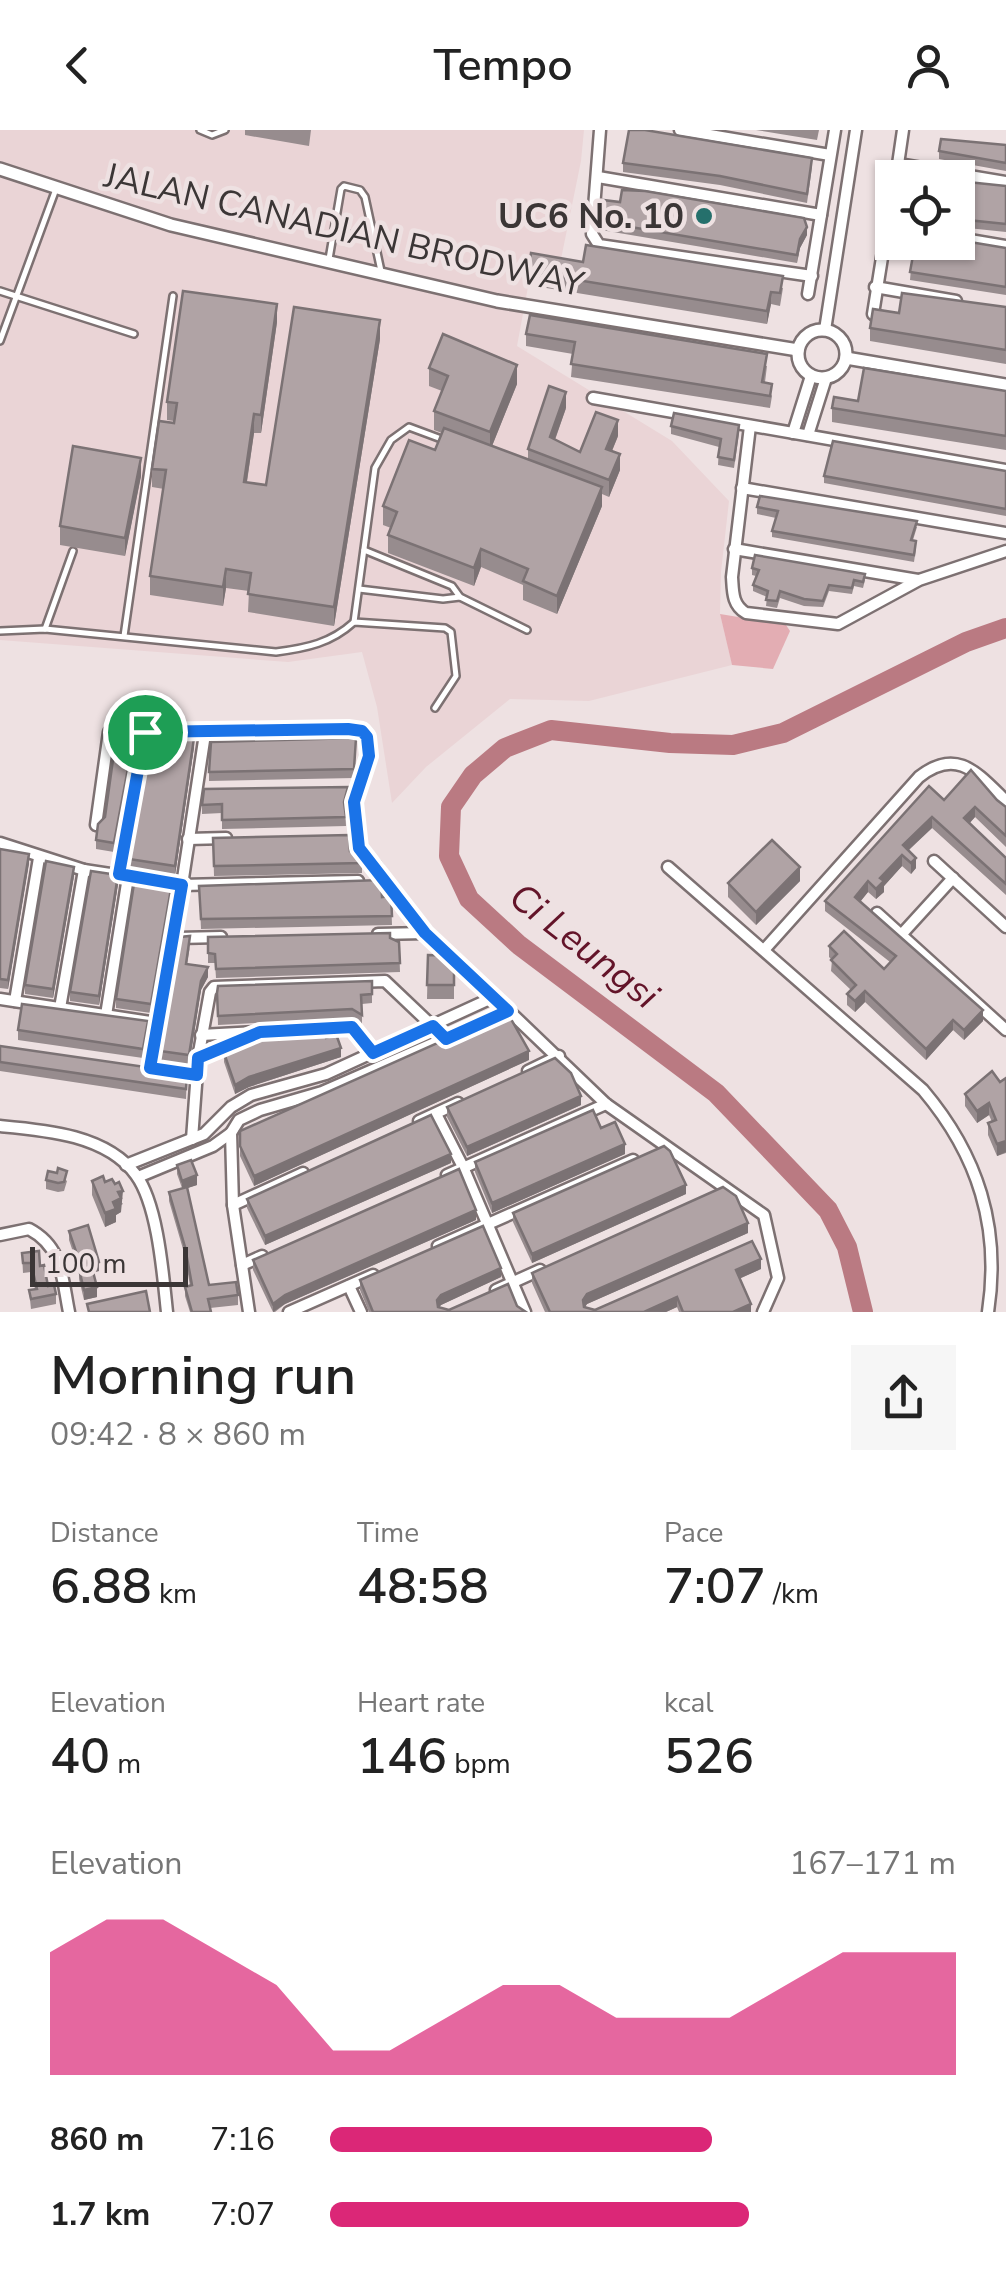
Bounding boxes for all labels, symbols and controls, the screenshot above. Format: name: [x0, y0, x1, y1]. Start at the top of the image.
text: Tempo: [433, 35, 573, 96]
icon: back: [50, 38, 105, 93]
icon: person: [901, 38, 956, 93]
street label: JALAN CANADIAN BRODWAY: [99, 152, 589, 308]
map controls: [875, 160, 975, 260]
button: locate: [875, 160, 975, 260]
place label: UC6 No. 10: [498, 193, 684, 240]
marker: UC6 No. 10: [693, 205, 715, 227]
pin: [103, 690, 188, 775]
icon: arrive: [118, 705, 173, 760]
water label: Ci Leungsi: [499, 871, 670, 1021]
scale bar: [30, 1242, 188, 1286]
text: 100 m: [45, 1245, 127, 1283]
text: Morning run: [50, 1338, 356, 1413]
button: share: [851, 1345, 956, 1450]
text: 09:42 · 8 × 860 m: [50, 1413, 306, 1456]
text: Distance: [50, 1514, 159, 1552]
text: Time: [357, 1514, 419, 1552]
text: Pace: [664, 1514, 723, 1552]
text: 6.88: [50, 1552, 152, 1621]
text: 48:58: [357, 1552, 489, 1621]
text: 7:07: [664, 1552, 766, 1621]
text: km: [152, 1575, 197, 1613]
text: /km: [766, 1575, 819, 1613]
text: Elevation: [50, 1684, 166, 1722]
text: Heart rate: [357, 1684, 485, 1722]
text: kcal: [664, 1684, 714, 1722]
text: 40: [50, 1722, 110, 1791]
text: 146: [357, 1722, 447, 1791]
text: 526: [664, 1722, 754, 1791]
text: m: [110, 1745, 141, 1783]
text: bpm: [447, 1745, 511, 1783]
text: Elevation: [50, 1842, 183, 1885]
text: 167–171 m: [789, 1842, 956, 1885]
text: 860 m: [50, 2118, 144, 2161]
text: 7:16: [210, 2118, 275, 2161]
text: 1.7 km: [50, 2193, 150, 2236]
text: 7:07: [210, 2193, 275, 2236]

